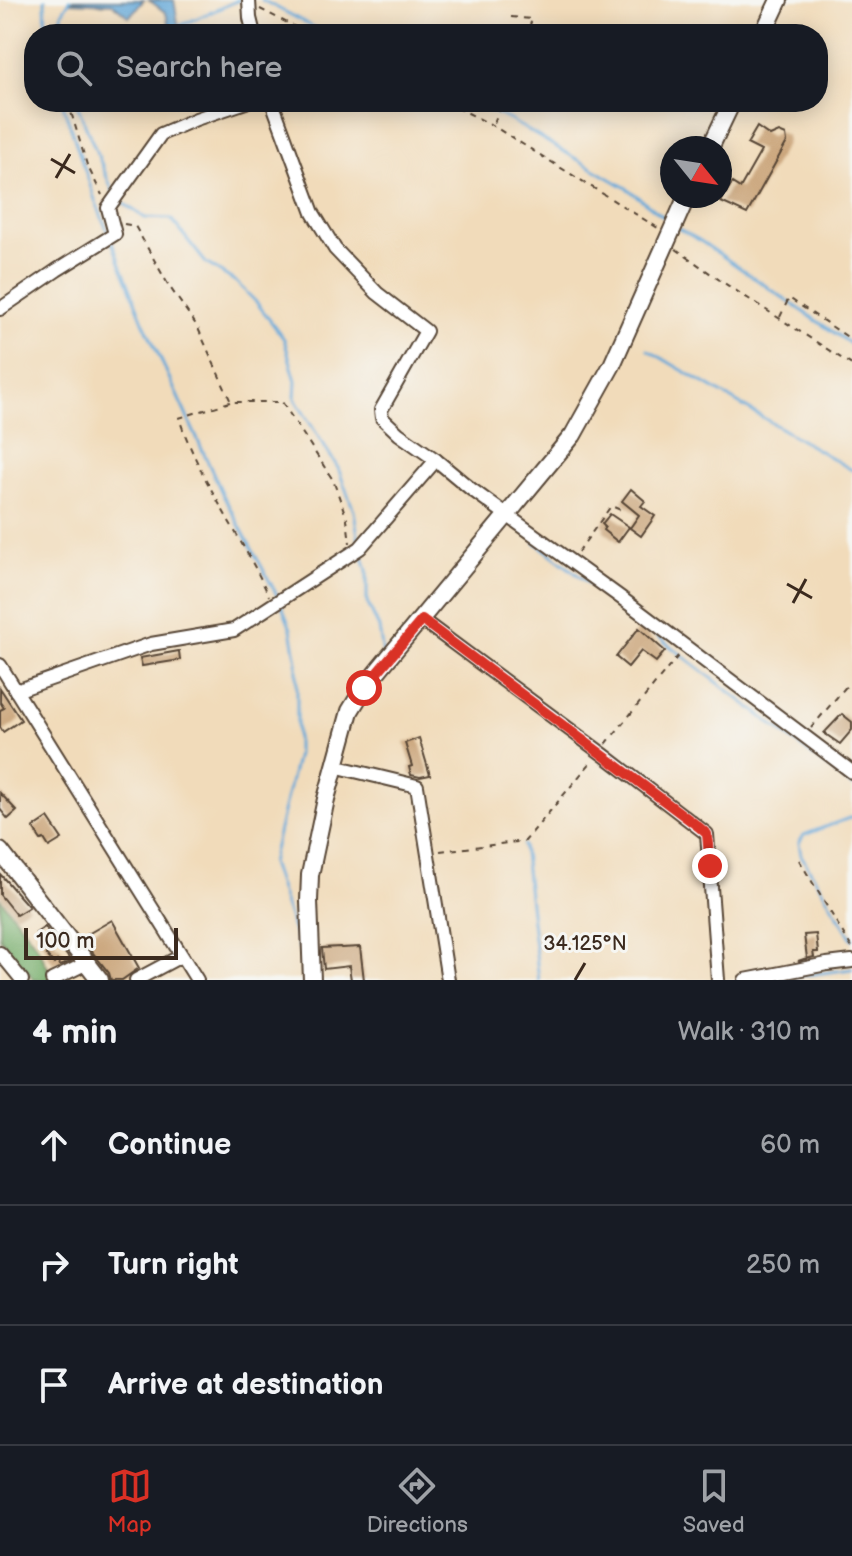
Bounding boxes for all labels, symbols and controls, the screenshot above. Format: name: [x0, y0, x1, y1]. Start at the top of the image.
search box: [24, 24, 828, 112]
icon: search: [52, 46, 96, 90]
text: Search here: [116, 50, 282, 86]
north arrow: [660, 136, 732, 208]
route start: [346, 670, 382, 706]
route end: [692, 848, 728, 884]
scale bar: [24, 924, 178, 960]
text: 100 m: [36, 928, 95, 955]
text: 34.125°N: [543, 932, 627, 956]
text: 4 min: [32, 1012, 118, 1053]
text: Walk · 310 m: [678, 1017, 820, 1048]
icon: ahead: [32, 1123, 76, 1167]
text: Continue: [108, 1127, 231, 1163]
text: 60 m: [760, 1130, 820, 1161]
icon: right: [32, 1243, 76, 1287]
text: Turn right: [108, 1247, 239, 1283]
text: 250 m: [746, 1250, 820, 1281]
icon: arrive: [32, 1363, 76, 1407]
text: Arrive at destination: [108, 1367, 384, 1403]
tab: Map: [107, 1464, 152, 1539]
tab: Directions: [367, 1464, 468, 1539]
tab: Saved: [683, 1464, 745, 1539]

